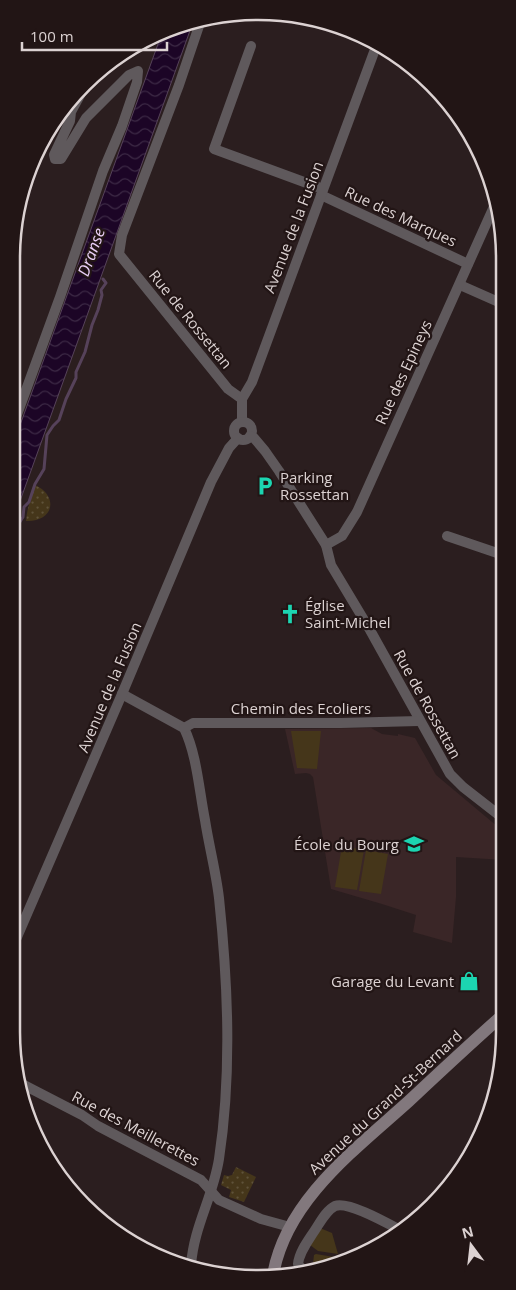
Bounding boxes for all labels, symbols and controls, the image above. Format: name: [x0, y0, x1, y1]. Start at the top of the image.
scale bar: [22, 20, 168, 52]
text: 100 m: [30, 26, 74, 46]
street label: Avenue de la Fusion: [259, 158, 327, 296]
street label: Rue des Marques: [342, 181, 460, 251]
water label: Dranse: [72, 225, 110, 279]
street label: Rue de Rossettan: [145, 265, 237, 373]
street label: Rue des Epineys: [370, 317, 436, 427]
place label: Parking Rossettan: [280, 467, 349, 504]
parking icon: Parking Rossettan: [254, 475, 276, 497]
place label: Église Saint-Michel: [305, 595, 391, 632]
church icon: Église Saint-Michel: [279, 603, 301, 625]
street label: Avenue de la Fusion: [72, 619, 146, 755]
street label: Rue de Rossettan: [390, 646, 466, 762]
street label: Chemin des Ecoliers: [231, 698, 371, 718]
school or university icon: École du Bourg: [403, 833, 425, 855]
place label: École du Bourg: [294, 834, 399, 854]
shop icon: Garage du Levant: [458, 970, 480, 992]
place label: Garage du Levant: [331, 971, 454, 991]
street label: Avenue du Grand-St-Bernard: [304, 1026, 466, 1178]
street label: Rue des Meillerettes: [69, 1086, 203, 1170]
north arrow: [446, 1220, 496, 1270]
text: N: [460, 1221, 475, 1243]

